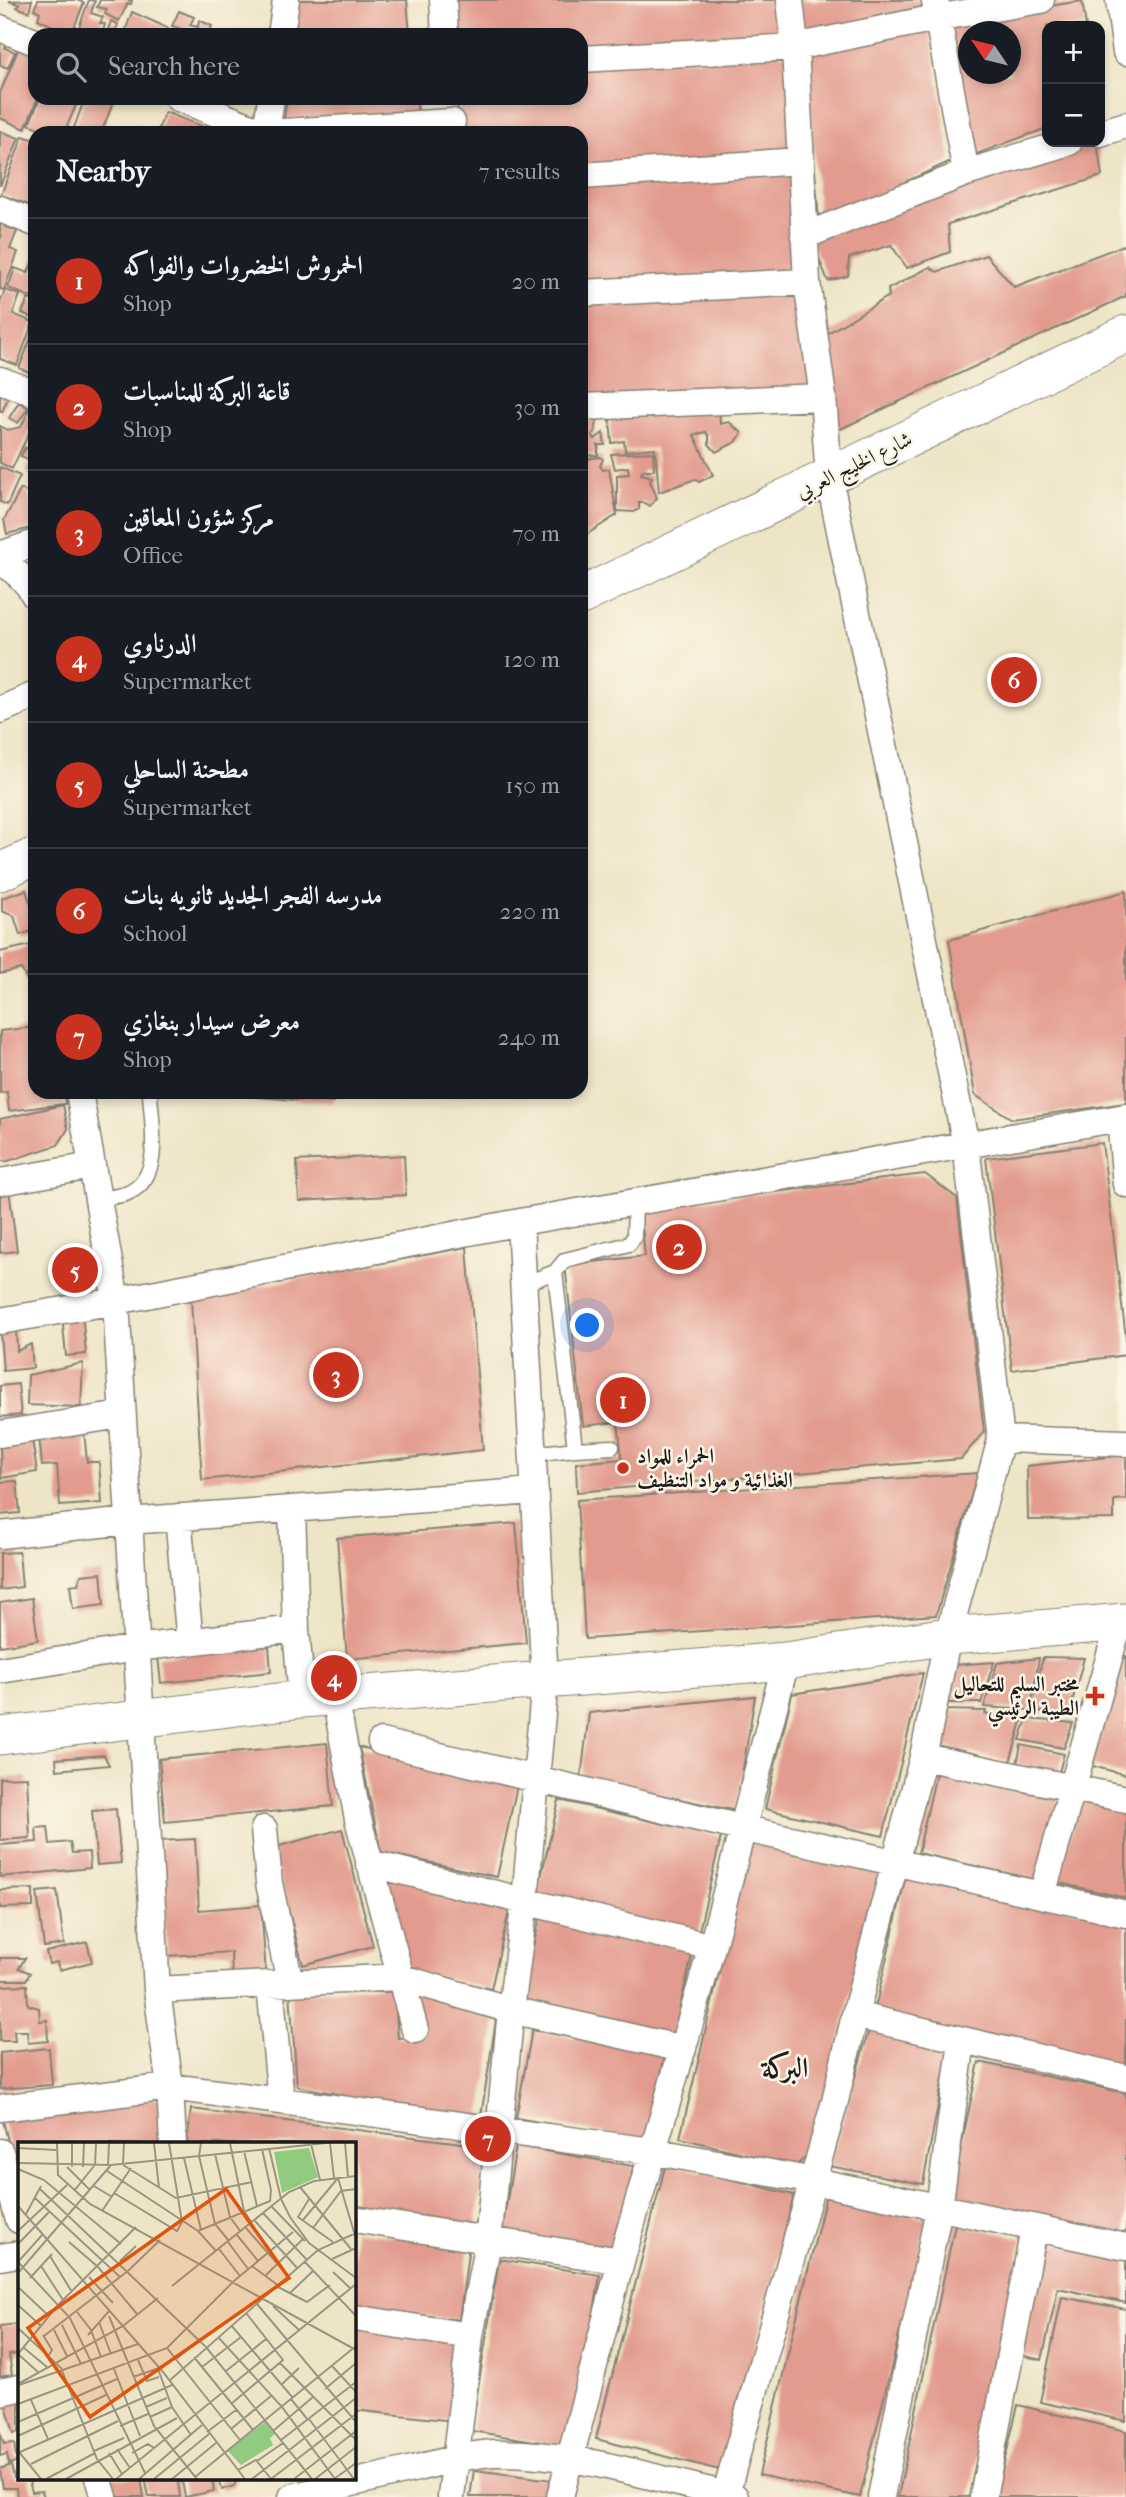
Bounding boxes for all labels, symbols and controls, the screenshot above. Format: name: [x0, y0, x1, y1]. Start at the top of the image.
north arrow: [958, 21, 1021, 84]
map controls: [1042, 21, 1105, 147]
button: +: [1042, 21, 1105, 84]
search box: [28, 28, 588, 105]
icon: search: [52, 48, 90, 86]
text: Search here: [108, 51, 240, 82]
button: −: [1042, 84, 1105, 147]
text: Nearby: [56, 154, 151, 189]
text: 7 results: [479, 158, 560, 185]
text: الحمروش الخضروات والفواكه: [123, 250, 363, 281]
text: 1: [75, 268, 83, 295]
text: 20 m: [511, 268, 560, 295]
text: Shop: [123, 290, 172, 317]
text: قاعة البركة للمناسبات: [123, 376, 291, 407]
text: 2: [73, 394, 85, 421]
text: 30 m: [514, 394, 560, 421]
text: Shop: [123, 416, 172, 443]
street label: شارع الخليج العربي: [792, 427, 919, 510]
text: مركز شؤون المعاقين: [123, 502, 274, 533]
text: 3: [74, 520, 84, 547]
text: 70 m: [512, 520, 560, 547]
text: Office: [123, 542, 183, 569]
text: الدرناوي: [123, 628, 197, 659]
text: 4: [72, 646, 86, 673]
text: 120 m: [503, 646, 560, 673]
pin: 6: [991, 654, 1037, 706]
text: Supermarket: [123, 668, 252, 695]
text: مطحنة الساحلي: [123, 754, 249, 785]
text: 5: [74, 772, 84, 799]
text: 150 m: [505, 772, 560, 799]
text: Supermarket: [123, 794, 252, 821]
text: مدرسه الفجر الجديد ثانويه بنات: [123, 880, 382, 911]
text: 6: [73, 898, 85, 925]
text: 220 m: [500, 898, 560, 925]
text: School: [123, 920, 187, 947]
text: معرض سيدار بنغازي: [123, 1006, 300, 1037]
text: 7: [73, 1024, 85, 1051]
text: 240 m: [498, 1024, 560, 1051]
text: Shop: [123, 1046, 172, 1073]
pin: 2: [656, 1221, 702, 1273]
pin: 5: [52, 1244, 98, 1296]
your location: [570, 1308, 604, 1342]
pin: 3: [313, 1349, 359, 1401]
pin: 1: [600, 1374, 646, 1426]
place label: الحمراء للمواد الغذائية و مواد التنظيف: [637, 1444, 793, 1493]
marker: الحمراء للمواد الغذائية و مواد التنظيف: [615, 1460, 631, 1476]
pin: 4: [311, 1652, 357, 1704]
place label: مختبر السليم للتحاليل الطيبة الرئيسي: [953, 1672, 1080, 1728]
marker: مختبر السليم للتحاليل الطيبة الرئيسي: [1085, 1686, 1105, 1706]
district label: البركة: [760, 2050, 808, 2085]
pin: 7: [465, 2113, 511, 2165]
inset map: [18, 2142, 355, 2480]

